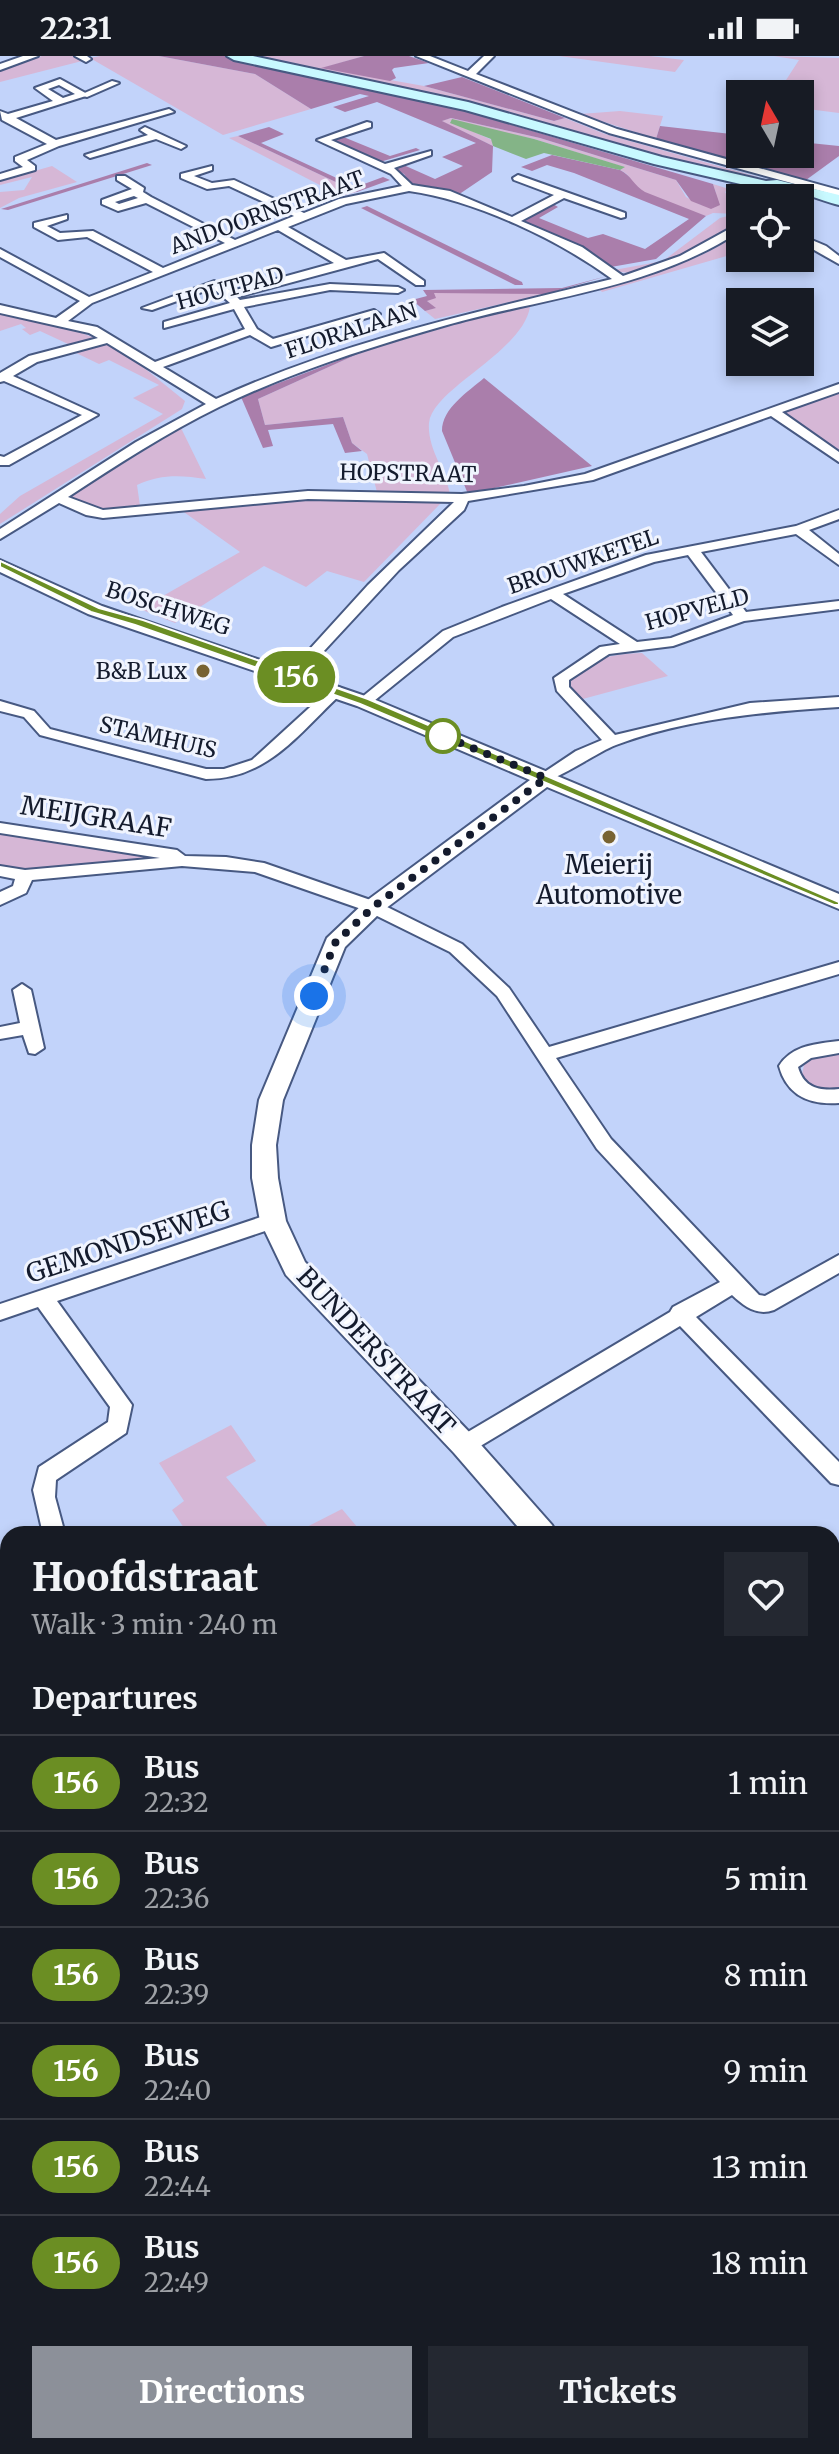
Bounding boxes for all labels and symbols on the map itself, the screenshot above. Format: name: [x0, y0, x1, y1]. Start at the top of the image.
north arrow: [726, 80, 814, 168]
street label: ANDOORNSTRAAT: [165, 164, 368, 260]
street label: HOUTPAD: [173, 260, 287, 316]
street label: FLORALAAN: [281, 295, 421, 365]
street label: HOPSTRAAT: [339, 458, 477, 488]
street label: BROUWKETEL: [504, 522, 662, 600]
street label: BOSCHWEG: [102, 575, 234, 641]
street label: HOPVELD: [642, 582, 752, 636]
line badge: 156: [250, 651, 342, 703]
place label: B&B Lux: [96, 657, 187, 685]
marker: B&B Lux: [194, 662, 212, 680]
street label: STAMHUIS: [97, 710, 219, 764]
unlabelled marker: [426, 719, 460, 753]
street label: MEIJGRAAF: [18, 788, 174, 845]
marker: Meierij Automotive: [600, 828, 618, 846]
place label: Meierij Automotive: [535, 848, 682, 911]
your location: [294, 976, 334, 1016]
street label: GEMONDSEWEG: [22, 1193, 234, 1290]
street label: BUNDERSTRAAT: [290, 1260, 463, 1441]

